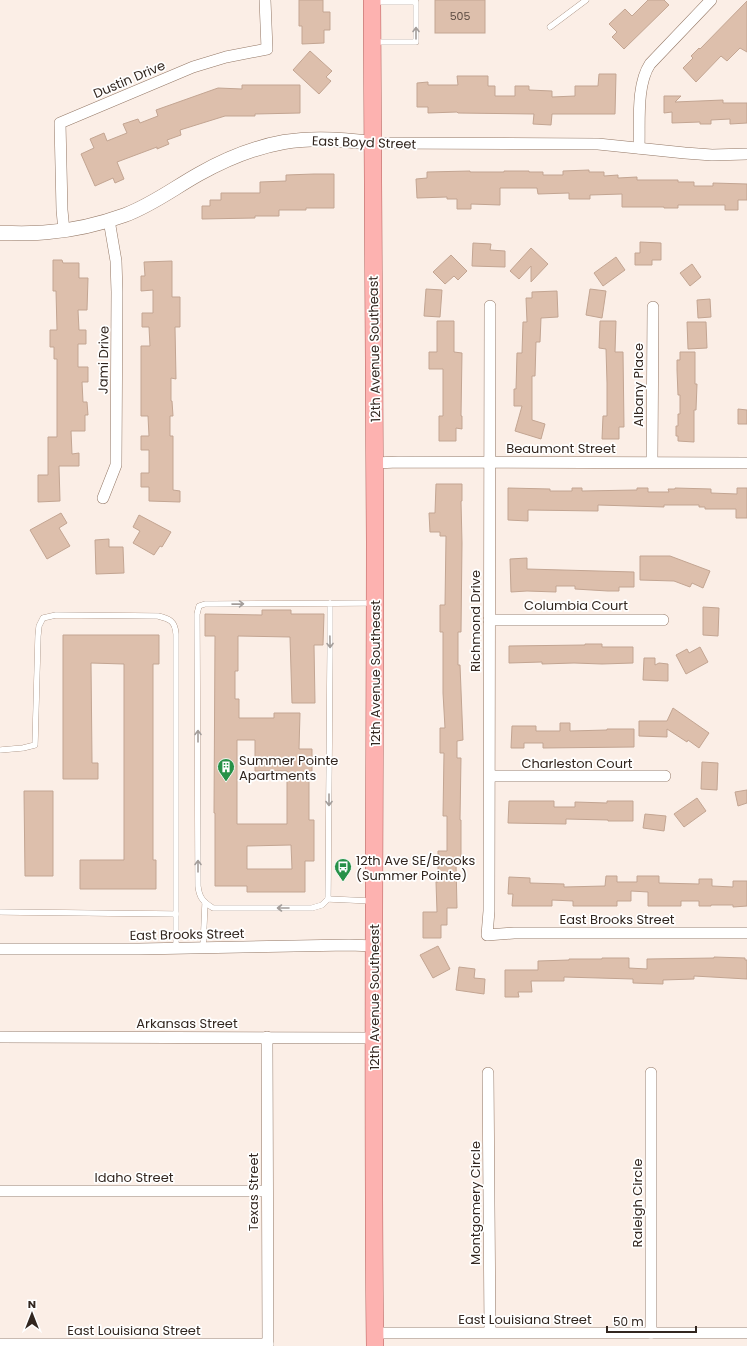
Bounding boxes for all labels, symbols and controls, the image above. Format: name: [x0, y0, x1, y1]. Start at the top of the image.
house number: 505: [450, 8, 470, 24]
one-way arrow: [412, 27, 420, 40]
street label: Dustin Drive: [90, 56, 168, 103]
street label: East Boyd Street: [311, 131, 417, 154]
street label: 12th Avenue Southeast: [364, 276, 385, 422]
street label: Jami Drive: [93, 326, 114, 394]
street label: Albany Place: [629, 343, 648, 427]
street label: Beaumont Street: [506, 439, 616, 458]
street label: Richmond Drive: [466, 570, 485, 672]
street label: Columbia Court: [524, 596, 628, 615]
one-way arrow: [231, 600, 244, 608]
street label: 12th Avenue Southeast: [366, 600, 385, 746]
one-way arrow: [326, 635, 334, 648]
one-way arrow: [194, 730, 202, 743]
place label: Summer Pointe Apartments: [239, 751, 338, 785]
street label: Charleston Court: [521, 754, 633, 773]
building icon: Summer Pointe Apartments: [216, 757, 236, 782]
one-way arrow: [325, 793, 333, 806]
place label: 12th Ave SE/Brooks (Summer Pointe): [356, 851, 475, 885]
bus stop icon: 12th Ave SE/Brooks (Summer Pointe): [333, 857, 353, 882]
one-way arrow: [194, 860, 202, 873]
one-way arrow: [277, 904, 290, 912]
street label: East Brooks Street: [560, 910, 675, 929]
street label: East Brooks Street: [129, 924, 245, 945]
street label: 12th Avenue Southeast: [365, 924, 384, 1070]
street label: Arkansas Street: [136, 1014, 238, 1033]
street label: Montgomery Circle: [466, 1141, 485, 1265]
street label: Texas Street: [244, 1153, 263, 1231]
street label: Raleigh Circle: [628, 1159, 647, 1247]
street label: Idaho Street: [95, 1168, 174, 1187]
north arrow: [12, 1294, 52, 1334]
text: N: [28, 1296, 36, 1312]
scale bar: [607, 1308, 696, 1334]
street label: East Louisiana Street: [458, 1310, 592, 1329]
text: 50 m: [613, 1313, 644, 1330]
street label: East Louisiana Street: [67, 1321, 201, 1340]

